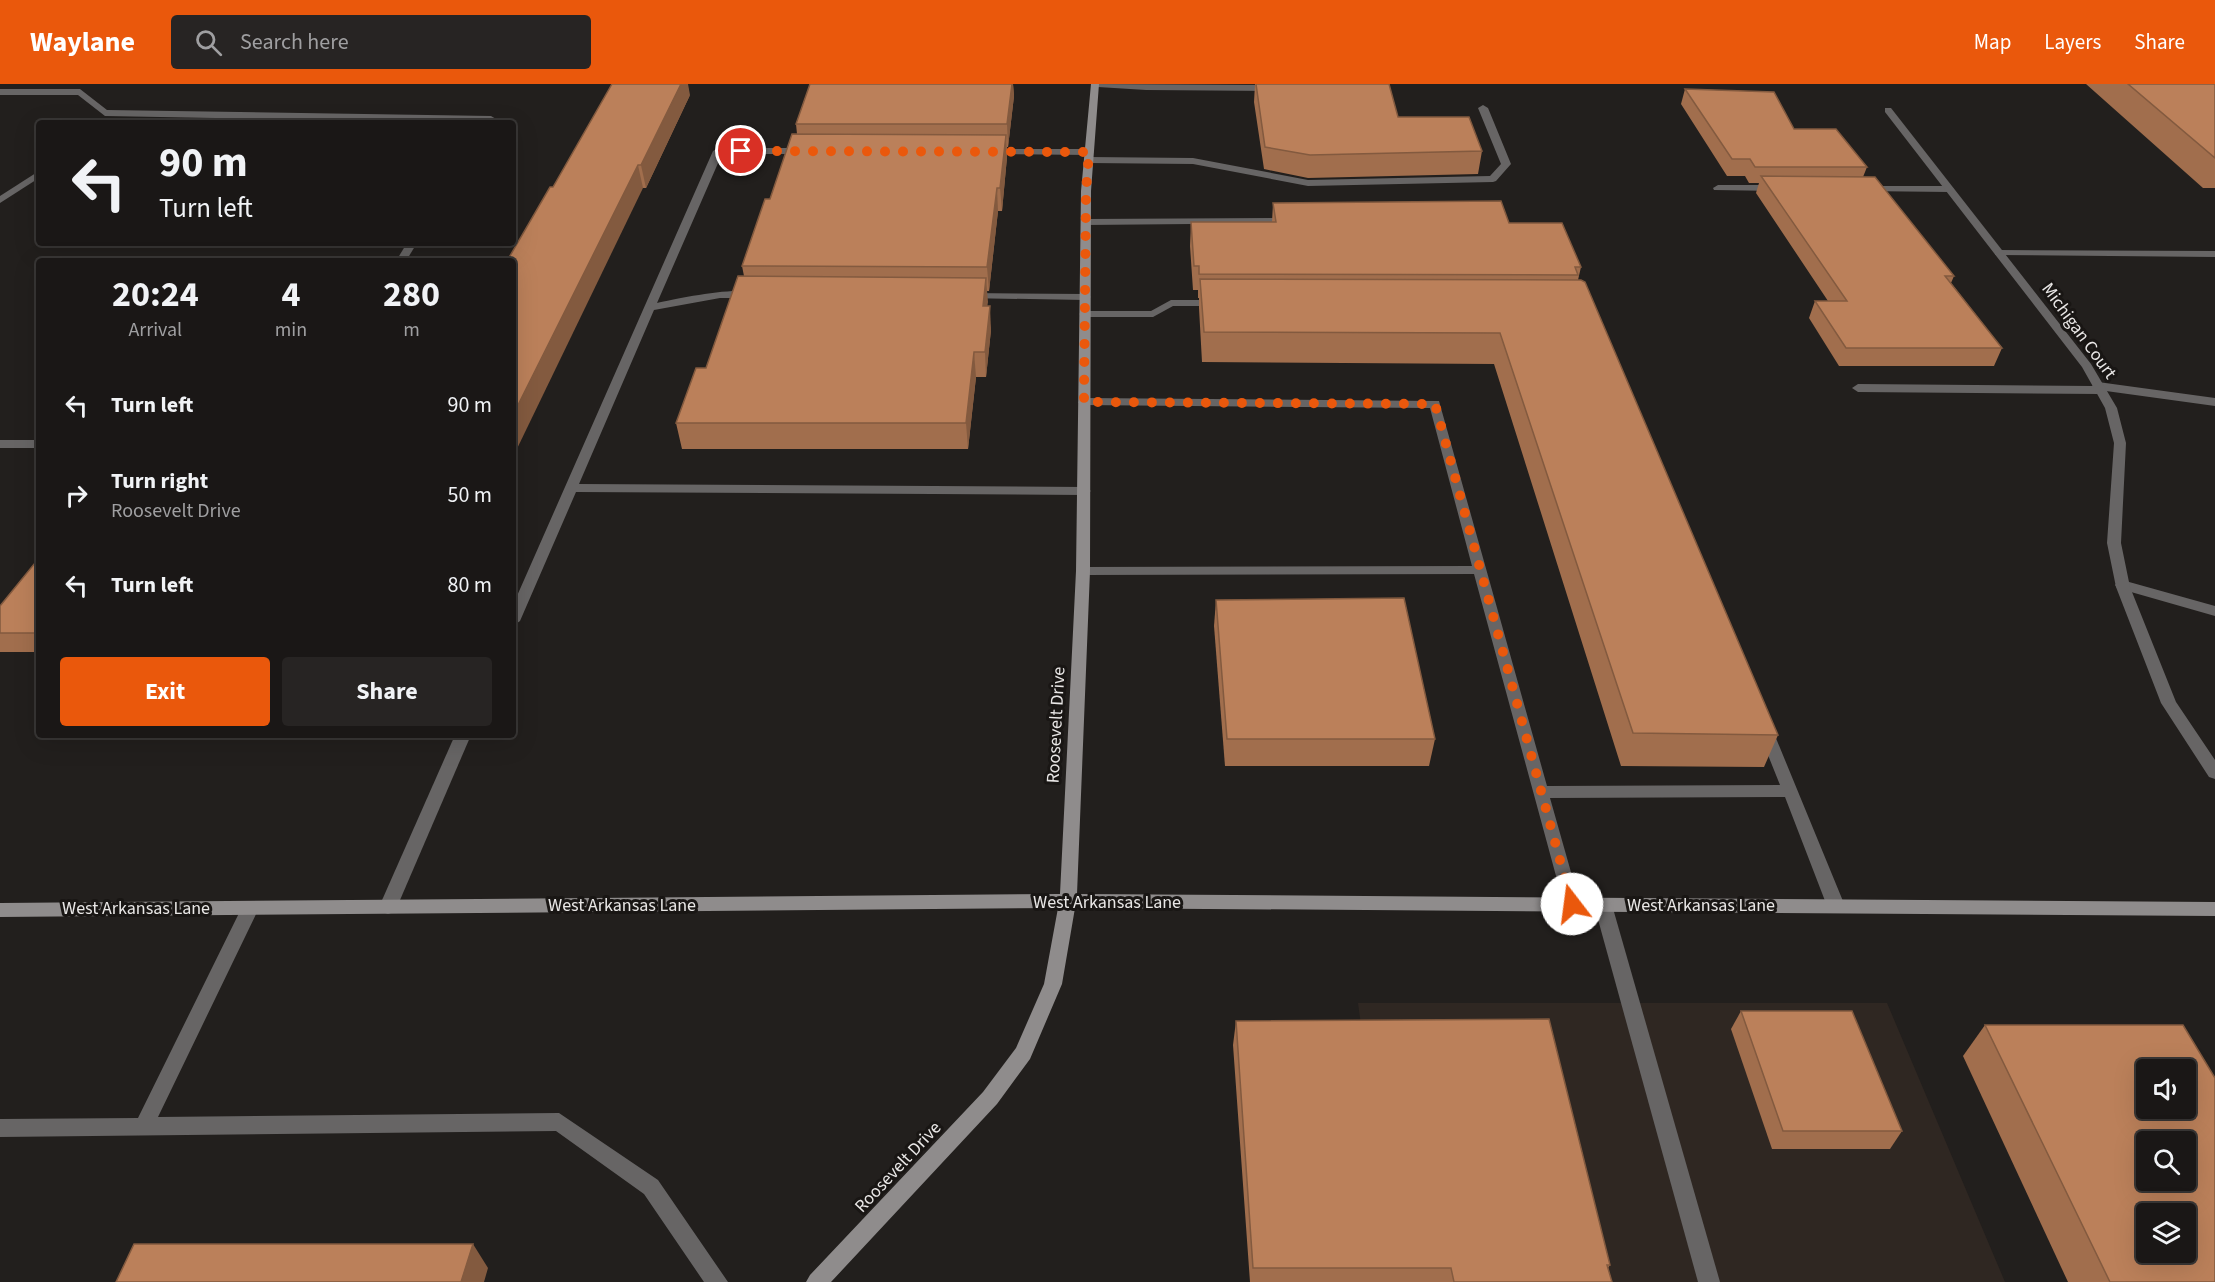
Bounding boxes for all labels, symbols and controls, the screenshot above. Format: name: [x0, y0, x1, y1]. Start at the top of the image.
search box: [171, 15, 591, 69]
text: Waylane: [30, 22, 135, 62]
icon: search: [192, 26, 225, 59]
text: Search here: [240, 26, 349, 58]
text: Map: [1974, 27, 2011, 57]
text: Layers: [2044, 27, 2101, 57]
text: Share: [2134, 27, 2185, 57]
pin: [715, 125, 766, 176]
text: 90 m: [159, 133, 248, 193]
icon: arrive: [724, 134, 757, 167]
icon: left: [60, 144, 138, 222]
text: Turn left: [159, 189, 253, 228]
text: 20:24: [112, 269, 199, 320]
text: 4: [281, 269, 300, 320]
text: 280: [383, 269, 440, 320]
street label: Michigan Court: [2036, 278, 2122, 384]
text: Arrival: [128, 316, 182, 344]
text: min: [275, 316, 307, 344]
text: m: [403, 316, 420, 344]
icon: left: [60, 389, 93, 422]
text: Turn left: [111, 389, 193, 421]
text: 90 m: [447, 389, 492, 421]
text: Turn right: [111, 465, 208, 497]
icon: right: [60, 479, 93, 512]
text: 50 m: [447, 479, 492, 511]
text: Roosevelt Drive: [111, 497, 241, 525]
icon: left: [60, 569, 93, 602]
text: Turn left: [111, 569, 193, 601]
text: 80 m: [447, 569, 492, 601]
button: Exit: [60, 657, 270, 726]
button: Share: [282, 657, 492, 726]
street label: Roosevelt Drive: [1040, 666, 1072, 784]
position arrow: [1540, 872, 1604, 936]
street label: West Arkansas Lane: [1033, 890, 1181, 915]
street label: West Arkansas Lane: [548, 893, 696, 918]
street label: West Arkansas Lane: [1627, 893, 1775, 918]
street label: West Arkansas Lane: [62, 896, 210, 921]
map controls: [2136, 1059, 2196, 1263]
button: sound: [2136, 1059, 2196, 1119]
street label: Roosevelt Drive: [849, 1116, 947, 1218]
button: search: [2136, 1131, 2196, 1191]
button: layers: [2136, 1203, 2196, 1263]

